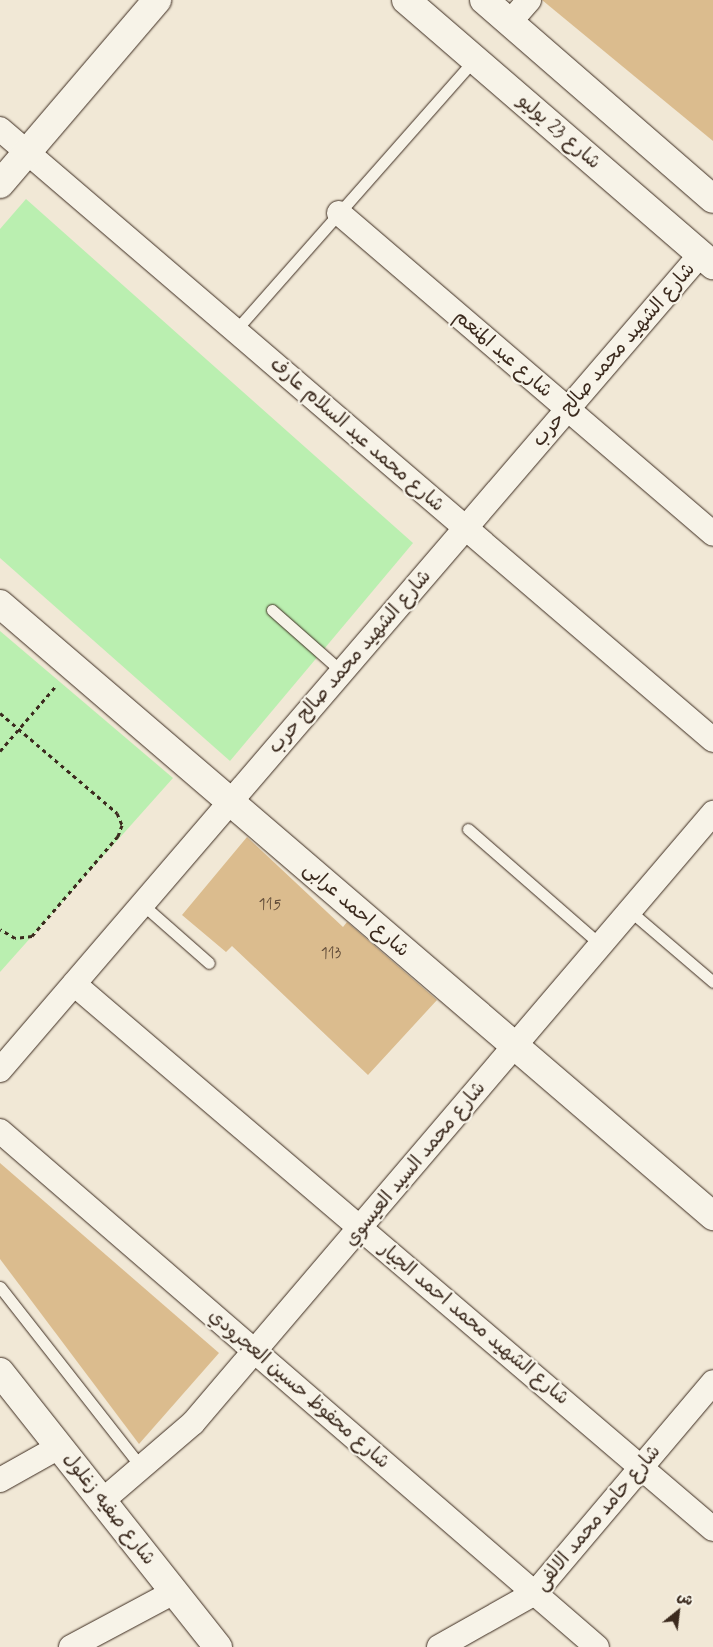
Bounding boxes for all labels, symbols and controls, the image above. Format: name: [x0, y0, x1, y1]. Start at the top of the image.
street label: شارع 23 يوليو: [513, 90, 605, 174]
street label: شارع الشهيد محمد صالح حرب: [528, 258, 700, 452]
street label: شارع عبد المنعم: [449, 305, 557, 403]
street label: شارع محمد عبد السلام عارف: [265, 353, 449, 517]
street label: شارع الشهيد محمد صالح حرب: [264, 565, 436, 759]
street label: شارع احمد عرابى: [298, 858, 414, 962]
house number: 115: [259, 895, 281, 915]
house number: 113: [321, 944, 341, 964]
street label: شارع محمد السيد العيسوي: [340, 1077, 490, 1251]
street label: شارع الشهيد محمد احمد الجيار: [375, 1238, 573, 1410]
street label: شارع محفوظ حسين العجرودي: [204, 1304, 394, 1474]
street label: شارع حامد محمد الالفى: [530, 1440, 666, 1596]
street label: شارع صفيه زغلول: [58, 1448, 160, 1570]
north arrow: [653, 1587, 703, 1637]
text: ش: [674, 1587, 696, 1610]

